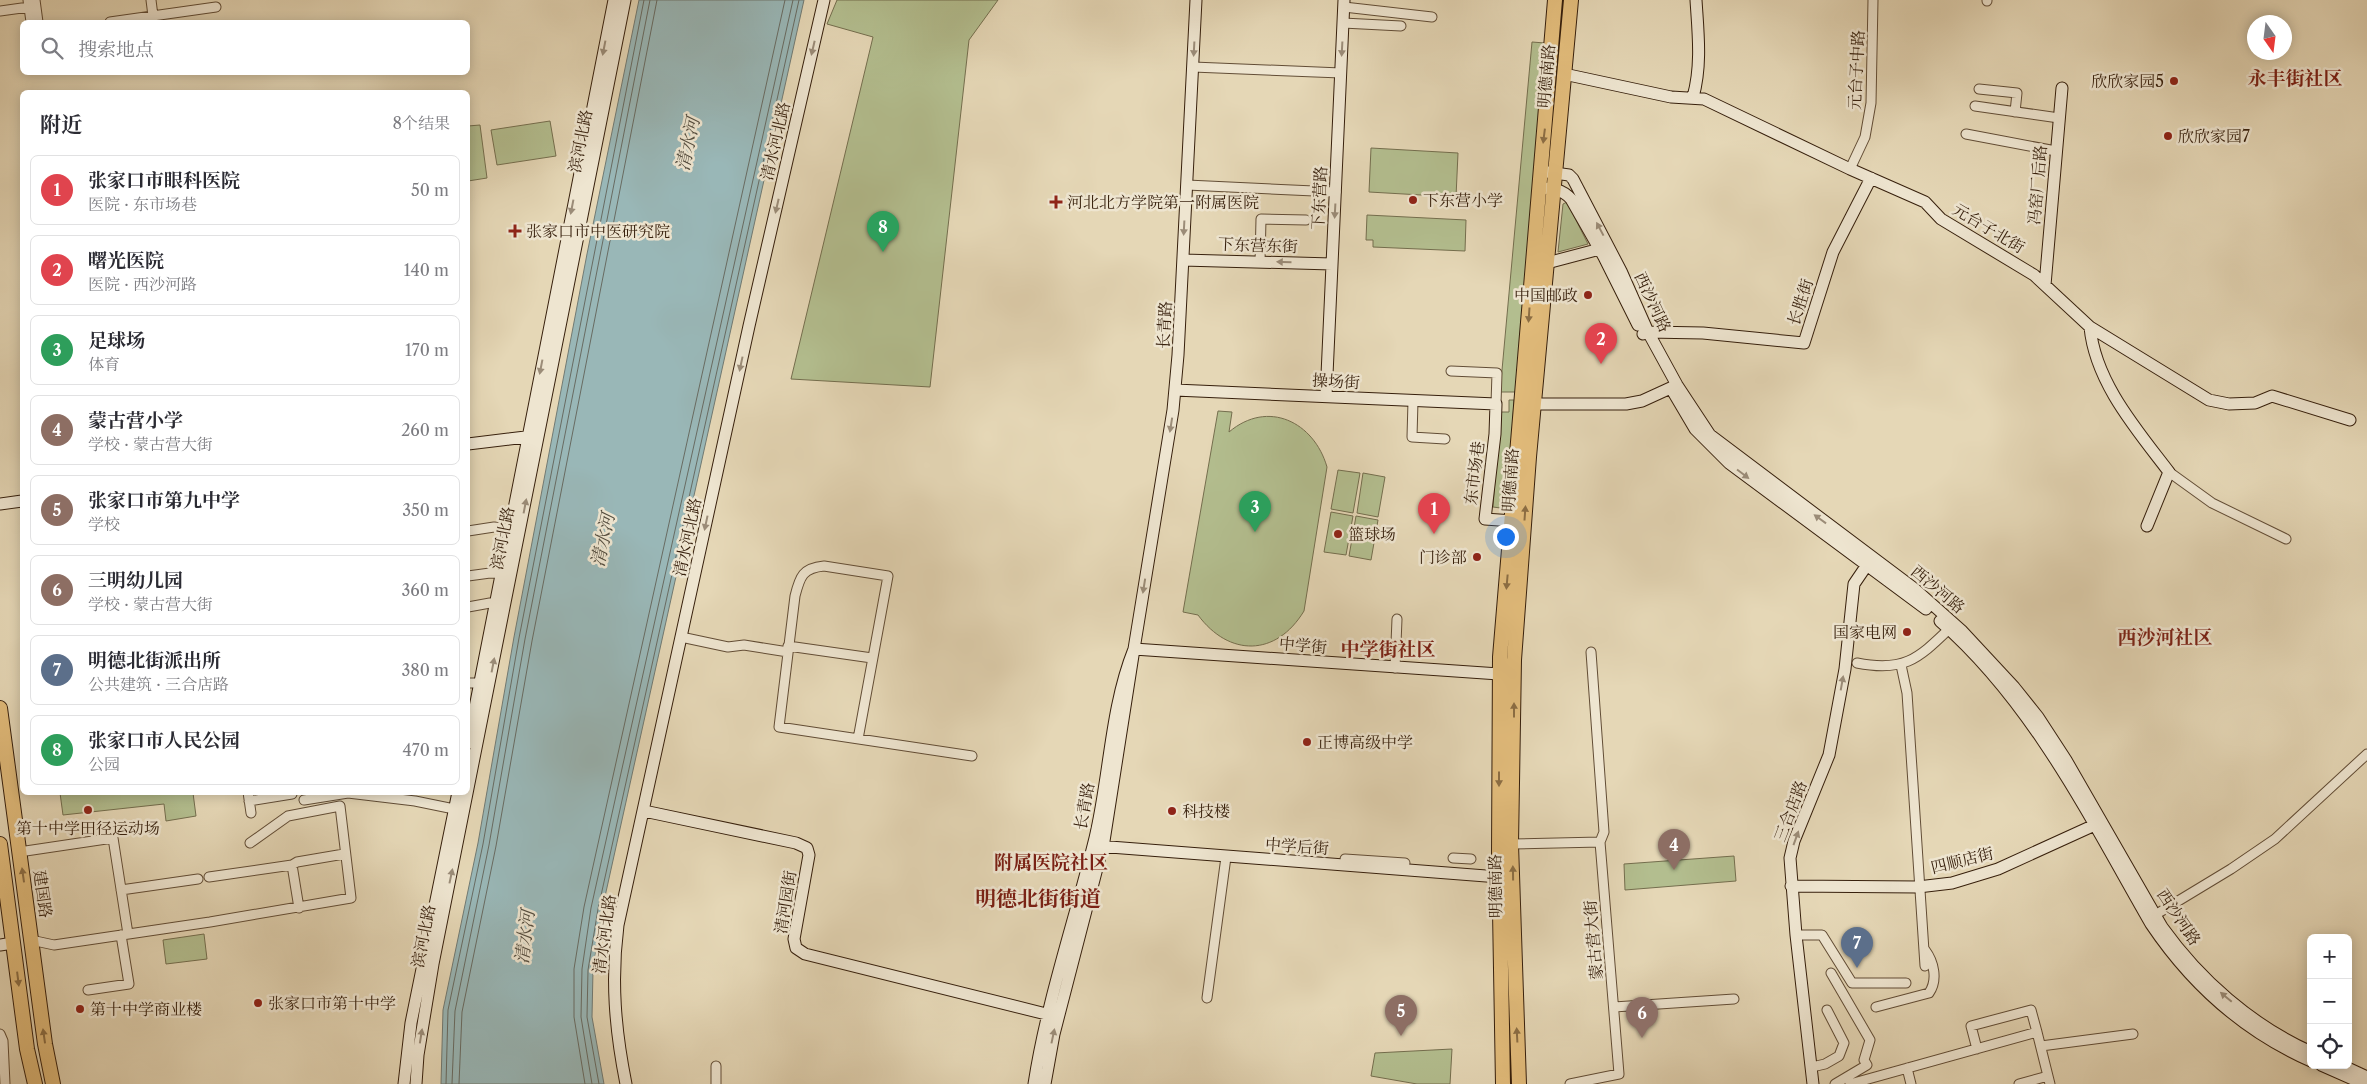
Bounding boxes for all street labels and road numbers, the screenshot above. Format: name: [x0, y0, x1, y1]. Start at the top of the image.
street label: 元台子中路: [1844, 30, 1868, 110]
street label: 明德南路: [1533, 43, 1559, 109]
street label: 清水河北路: [756, 100, 794, 182]
street label: 滨河北路: [564, 108, 596, 174]
street label: 冯窑厂后路: [2024, 144, 2050, 226]
street label: 下东营路: [1307, 166, 1331, 230]
street label: 元台子北街: [1950, 199, 2028, 257]
street label: 下东营东街: [1218, 234, 1298, 256]
street label: 西沙河路: [1630, 269, 1676, 335]
street label: 长胜街: [1783, 276, 1817, 328]
street label: 长青路: [1153, 301, 1175, 349]
street label: 操场街: [1312, 370, 1360, 392]
street label: 东市场巷: [1460, 440, 1488, 506]
street label: 明德南路: [1498, 447, 1522, 513]
street label: 清水河北路: [669, 496, 705, 578]
street label: 滨河北路: [486, 505, 518, 571]
street label: 西沙河路: [1907, 561, 1969, 617]
street label: 中学街: [1278, 633, 1328, 657]
street label: 三合店路: [1769, 778, 1811, 844]
street label: 长青路: [1070, 781, 1098, 831]
street label: 中学后街: [1264, 834, 1330, 858]
street label: 四顺店街: [1929, 843, 1995, 877]
street label: 明德南路: [1484, 854, 1506, 918]
street label: 建国路: [30, 869, 56, 919]
street label: 清河园街: [770, 869, 800, 935]
street label: 西沙河路: [2153, 885, 2205, 949]
street label: 清水河北路: [589, 893, 619, 975]
street label: 蒙古营大街: [1580, 899, 1606, 981]
street label: 滨河北路: [407, 903, 439, 969]

